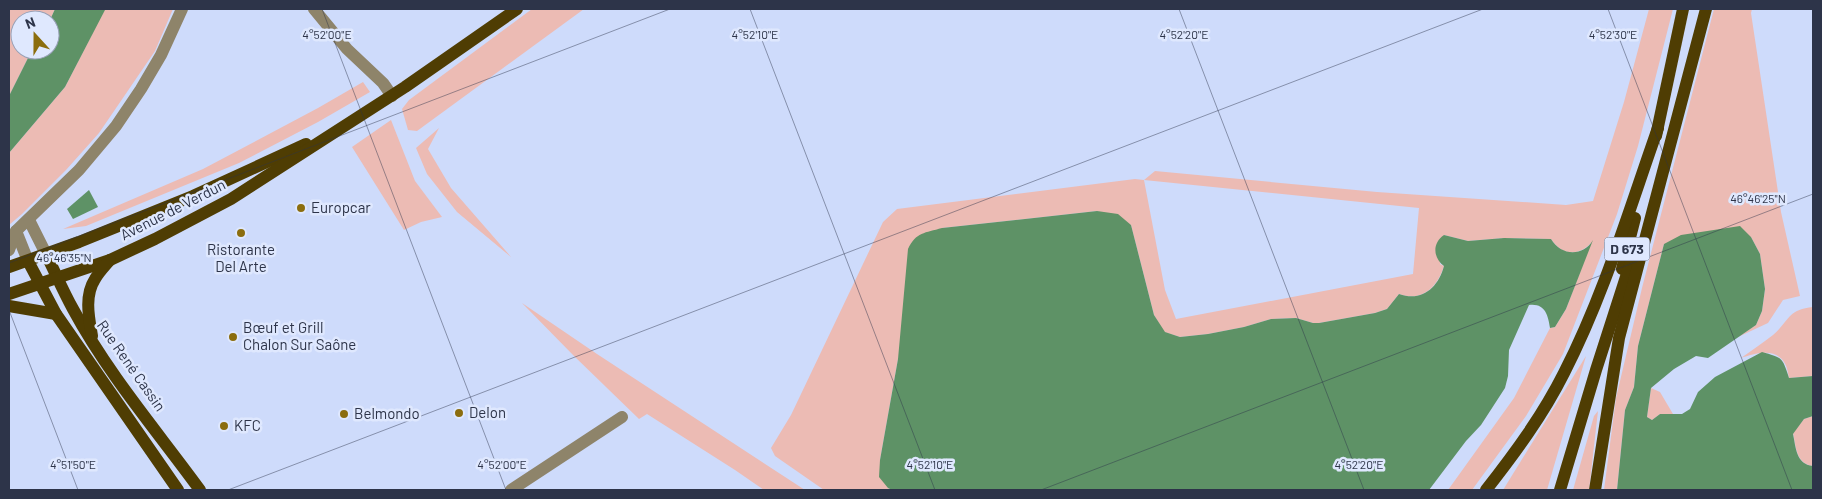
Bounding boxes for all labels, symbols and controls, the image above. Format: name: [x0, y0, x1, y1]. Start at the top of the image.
north arrow: [10, 10, 60, 60]
text: N: [23, 13, 38, 32]
text: 4°52'00"E: [302, 27, 352, 41]
text: 4°52'10"E: [732, 27, 778, 41]
text: 4°52'20"E: [1160, 27, 1209, 41]
text: 4°52'30"E: [1589, 27, 1637, 41]
street label: Avenue de Verdun: [117, 175, 228, 243]
text: 46°46'25"N: [1730, 191, 1786, 205]
place label: Europcar: [311, 198, 371, 216]
marker: Europcar: [295, 202, 307, 214]
marker: Ristorante Del Arte: [235, 227, 247, 239]
road number: D 673: [1604, 238, 1650, 260]
place label: Ristorante Del Arte: [207, 240, 275, 275]
text: 46°46'35"N: [36, 250, 92, 264]
street label: Rue René Cassin: [94, 316, 170, 414]
place label: Bœuf et Grill Chalon Sur Saône: [243, 318, 356, 353]
marker: Bœuf et Grill Chalon Sur Saône: [227, 331, 239, 343]
place label: Delon: [469, 403, 506, 421]
place label: Belmondo: [354, 404, 420, 422]
marker: Delon: [453, 407, 465, 419]
marker: Belmondo: [338, 408, 350, 420]
place label: KFC: [234, 416, 261, 434]
marker: KFC: [218, 420, 230, 432]
text: 4°51'50"E: [50, 457, 96, 471]
text: 4°52'00"E: [477, 457, 527, 471]
text: 4°52'10"E: [907, 457, 953, 471]
text: 4°52'20"E: [1335, 457, 1384, 471]

